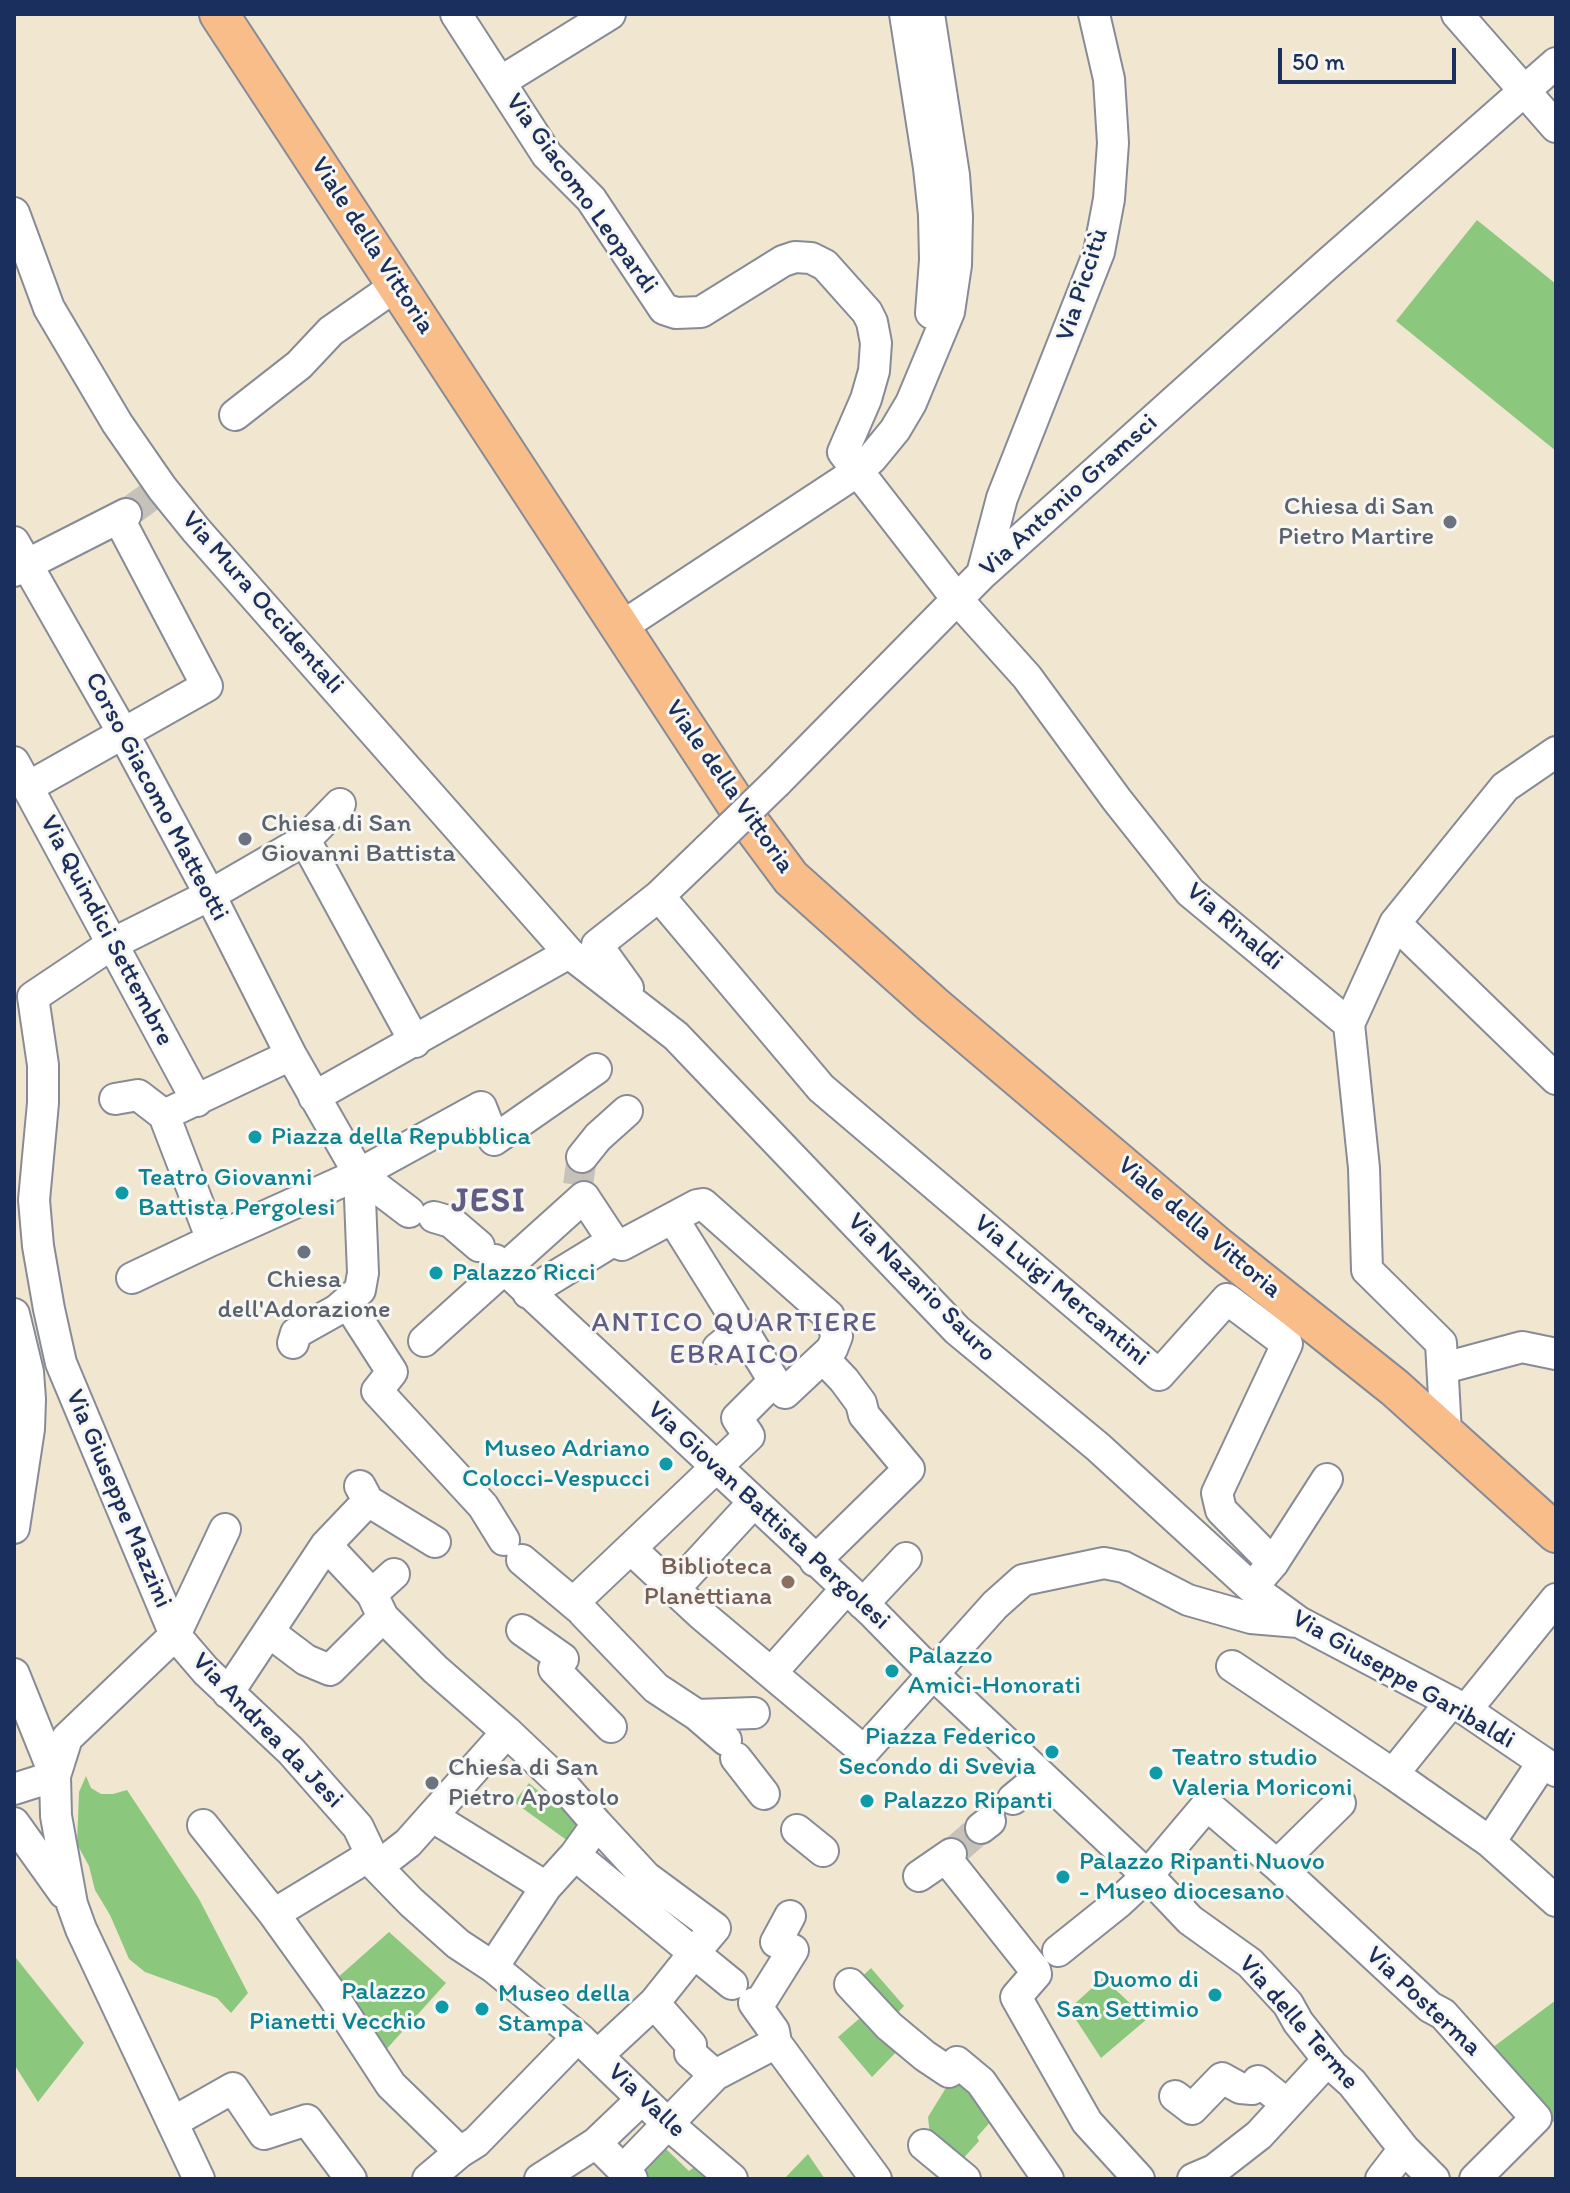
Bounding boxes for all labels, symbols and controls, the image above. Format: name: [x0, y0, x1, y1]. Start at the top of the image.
scale bar: [1282, 32, 1460, 82]
text: 50 m: [1292, 47, 1345, 76]
street label: Via Giacomo Leopardi: [498, 88, 664, 300]
street label: Viale della Vittoria: [303, 152, 441, 340]
street label: Via Piccitù: [1050, 225, 1116, 345]
street label: Via Antonio Gramsci: [974, 408, 1164, 584]
place label: Chiesa di San Pietro Martire: [1278, 491, 1434, 552]
street label: Via Mura Occidentali: [174, 505, 350, 701]
marker: Chiesa di San Pietro Martire: [1441, 513, 1459, 531]
street label: Corso Giacomo Matteotti: [77, 667, 235, 927]
street label: Viale della Vittoria: [658, 694, 800, 880]
place label: Chiesa di San Giovanni Battista: [261, 808, 456, 870]
street label: Via Quindici Settembre: [32, 810, 180, 1052]
marker: Chiesa di San Giovanni Battista: [236, 830, 254, 848]
street label: Via Rinaldi: [1179, 876, 1289, 978]
place label: Piazza della Repubblica: [271, 1121, 531, 1153]
marker: Piazza della Repubblica: [246, 1128, 264, 1146]
street label: Viale della Vittoria: [1111, 1150, 1287, 1306]
place label: Teatro Giovanni Battista Pergolesi: [138, 1162, 335, 1224]
district label: JESI: [453, 1182, 525, 1222]
marker: Teatro Giovanni Battista Pergolesi: [113, 1184, 131, 1202]
street label: Via Nazario Sauro: [840, 1207, 1002, 1369]
street label: Via Luigi Mercantini: [967, 1208, 1155, 1374]
marker: Chiesa dell'Adorazione: [295, 1243, 313, 1261]
place label: Palazzo Ricci: [452, 1257, 596, 1289]
place label: Chiesa dell'Adorazione: [218, 1264, 390, 1326]
marker: Palazzo Ricci: [427, 1264, 445, 1282]
district label: ANTICO QUARTIERE EBRAICO: [593, 1307, 877, 1373]
street label: Via Giuseppe Mazzini: [58, 1385, 178, 1613]
street label: Via Giovan Battista Pergolesi: [640, 1395, 896, 1637]
place label: Museo Adriano Colocci-Vespucci: [462, 1433, 650, 1494]
marker: Museo Adriano Colocci-Vespucci: [657, 1455, 675, 1473]
place label: Biblioteca Planettiana: [644, 1551, 772, 1612]
marker: Biblioteca Planettiana: [779, 1573, 797, 1591]
street label: Via Giuseppe Garibaldi: [1286, 1603, 1520, 1757]
place label: Palazzo Amici-Honorati: [908, 1640, 1081, 1702]
street label: Via Andrea da Jesi: [185, 1647, 349, 1815]
marker: Palazzo Amici-Honorati: [883, 1662, 901, 1680]
place label: Piazza Federico Secondo di Svevia: [838, 1721, 1036, 1782]
place label: Teatro studio Valeria Moriconi: [1172, 1742, 1352, 1804]
marker: Piazza Federico Secondo di Svevia: [1043, 1743, 1061, 1761]
place label: Chiesa di San Pietro Apostolo: [448, 1752, 619, 1814]
marker: Teatro studio Valeria Moriconi: [1147, 1764, 1165, 1782]
marker: Chiesa di San Pietro Apostolo: [423, 1774, 441, 1792]
place label: Palazzo Ripanti: [883, 1785, 1053, 1817]
marker: Palazzo Ripanti: [858, 1792, 876, 1810]
place label: Palazzo Ripanti Nuovo - Museo diocesano: [1079, 1846, 1325, 1908]
marker: Palazzo Ripanti Nuovo - Museo diocesano: [1054, 1868, 1072, 1886]
street label: Via Posterma: [1358, 1940, 1488, 2064]
street label: Via delle Terme: [1231, 1949, 1365, 2097]
place label: Duomo di San Settimio: [1056, 1964, 1199, 2026]
place label: Palazzo Pianetti Vecchio: [249, 1976, 426, 2038]
place label: Museo della Stampa: [498, 1978, 630, 2040]
marker: Duomo di San Settimio: [1206, 1986, 1224, 2004]
marker: Palazzo Pianetti Vecchio: [433, 1998, 451, 2016]
marker: Museo della Stampa: [473, 2000, 491, 2018]
street label: Via Valle: [600, 2057, 692, 2145]

